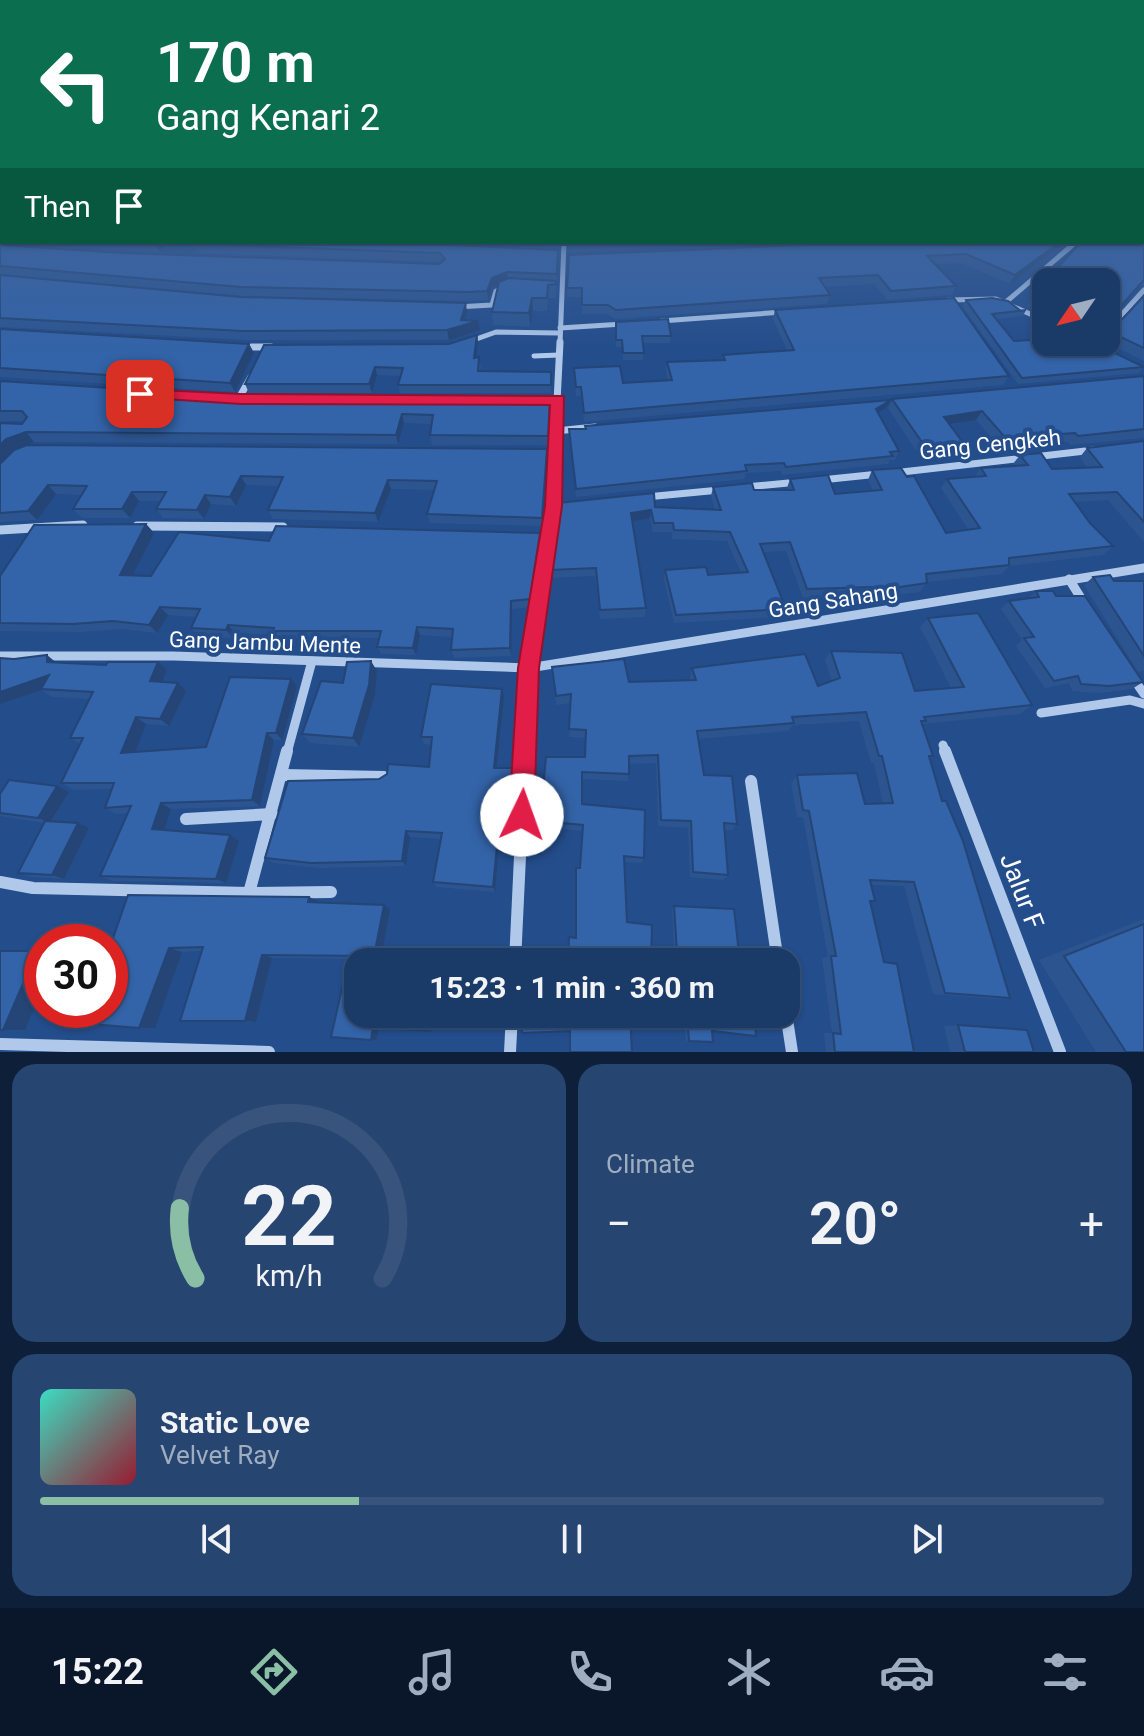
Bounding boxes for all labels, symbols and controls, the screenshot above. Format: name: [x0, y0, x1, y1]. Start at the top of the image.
text: 170 m: [156, 30, 315, 96]
icon: left: [24, 32, 128, 136]
text: Gang Kenari 2: [156, 97, 380, 139]
icon: arrive: [107, 184, 151, 228]
text: Then: [24, 189, 91, 224]
north arrow: [1032, 268, 1120, 356]
map controls: [1032, 268, 1120, 356]
pin: [106, 360, 174, 428]
icon: arrive: [118, 372, 162, 416]
street label: Gang Cengkeh: [918, 425, 1062, 464]
street label: Gang Sahang: [767, 578, 899, 623]
street label: Gang Jambu Mente: [169, 627, 361, 658]
position arrow: [480, 773, 564, 857]
street label: Jalur F: [994, 849, 1050, 933]
speed limit sign: 30: [24, 924, 128, 1028]
text: 15:23 · 1 min · 360 m: [429, 970, 715, 1005]
text: Climate: [606, 1149, 695, 1179]
text: 22: [241, 1168, 337, 1265]
text: 20°: [809, 1188, 901, 1259]
text: −: [606, 1198, 631, 1250]
text: +: [1079, 1198, 1104, 1250]
text: km/h: [255, 1259, 323, 1293]
text: Static Love: [160, 1405, 310, 1440]
text: Velvet Ray: [160, 1440, 280, 1470]
icon: previous: [195, 1517, 239, 1561]
icon: pause: [550, 1517, 594, 1561]
icon: next: [905, 1517, 949, 1561]
icon: directions: [246, 1644, 302, 1700]
icon: music: [404, 1644, 460, 1700]
icon: phone: [562, 1644, 618, 1700]
icon: climate: [721, 1644, 777, 1700]
icon: car: [879, 1644, 935, 1700]
icon: filters: [1037, 1644, 1093, 1700]
text: 15:22: [51, 1651, 144, 1693]

